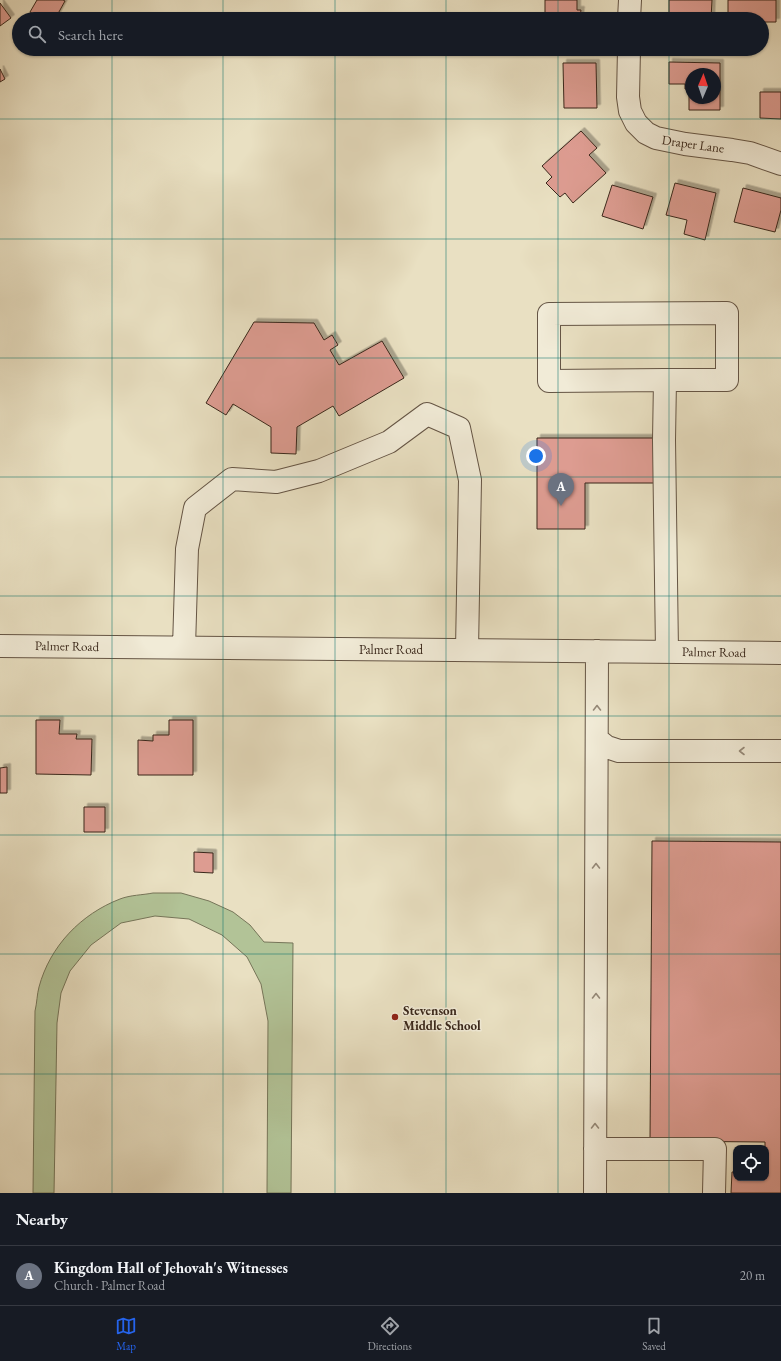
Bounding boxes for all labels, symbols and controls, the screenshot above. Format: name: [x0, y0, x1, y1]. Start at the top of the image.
search box: [12, 12, 769, 56]
icon: search: [26, 23, 48, 45]
text: Search here: [58, 25, 123, 44]
north arrow: [685, 68, 721, 104]
street label: Draper Lane: [661, 131, 725, 157]
your location: [526, 446, 546, 466]
pin: A: [548, 473, 574, 506]
street label: Palmer Road: [35, 637, 100, 655]
street label: Palmer Road: [359, 641, 424, 658]
street label: Palmer Road: [682, 643, 747, 661]
one-way arrow: [593, 705, 601, 711]
one-way arrow: [739, 747, 745, 755]
one-way arrow: [592, 863, 600, 869]
one-way arrow: [592, 993, 600, 999]
place label: Stevenson Middle School: [403, 1002, 481, 1034]
marker: Stevenson Middle School: [390, 1012, 400, 1022]
one-way arrow: [591, 1123, 599, 1129]
map controls: [733, 1145, 769, 1181]
button: locate: [733, 1145, 769, 1181]
text: Nearby: [16, 1208, 68, 1230]
text: Kingdom Hall of Jehovah's Witnesses: [54, 1258, 288, 1277]
text: A: [24, 1267, 34, 1284]
text: 20 m: [740, 1267, 765, 1284]
text: Church · Palmer Road: [54, 1277, 165, 1294]
tab: Map: [115, 1315, 137, 1353]
tab: Directions: [368, 1315, 412, 1353]
tab: Saved: [642, 1315, 666, 1353]

